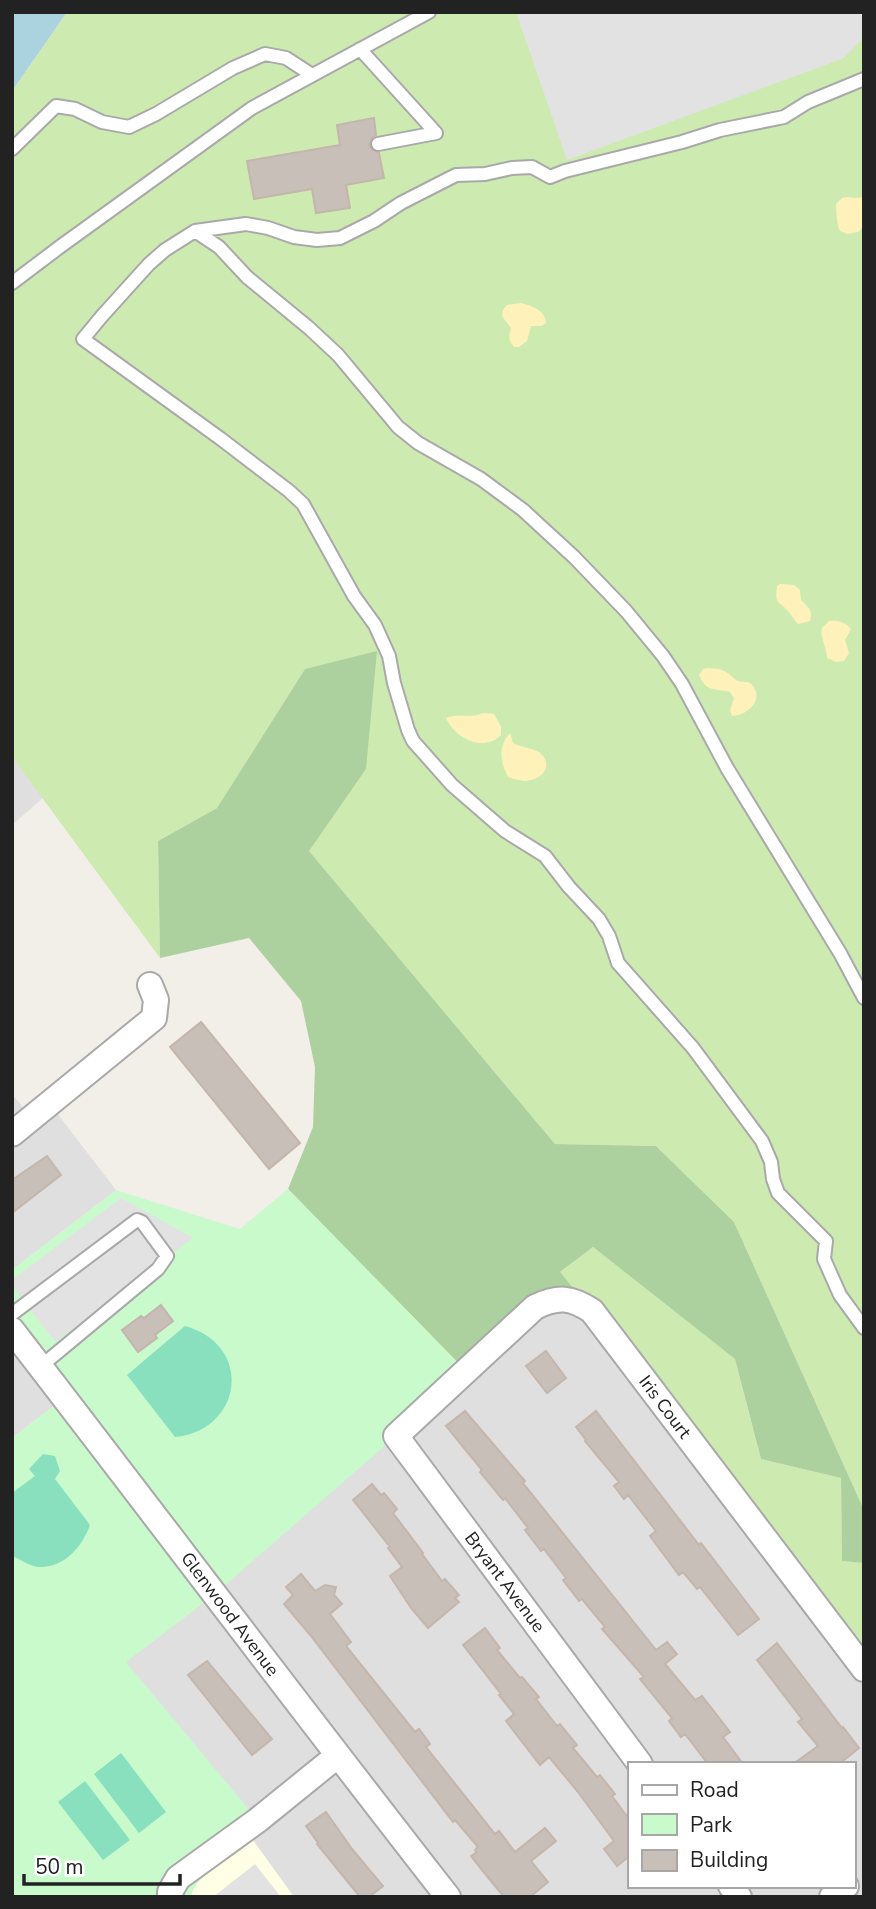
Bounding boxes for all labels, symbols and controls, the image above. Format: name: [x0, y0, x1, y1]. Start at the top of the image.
street label: Iris Court: [633, 1370, 697, 1444]
street label: Bryant Avenue: [459, 1527, 551, 1637]
street label: Glenwood Avenue: [175, 1547, 285, 1681]
legend: [628, 1762, 855, 1888]
text: Road: [690, 1776, 739, 1804]
text: Park: [690, 1811, 732, 1839]
scale bar: [24, 1842, 180, 1886]
text: Building: [690, 1846, 768, 1874]
text: 50 m: [35, 1853, 84, 1881]

